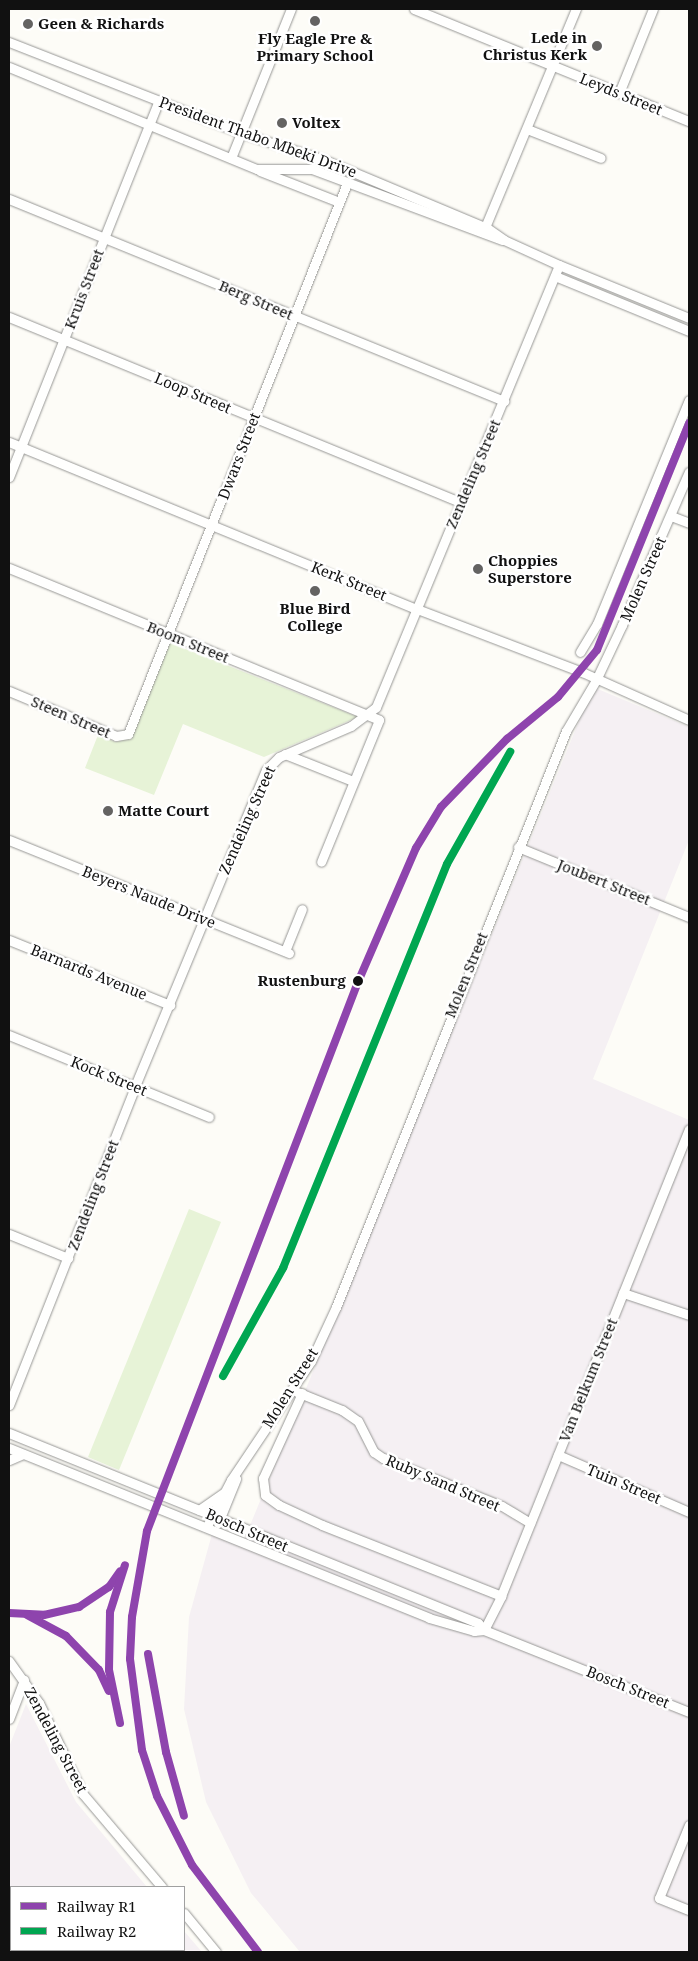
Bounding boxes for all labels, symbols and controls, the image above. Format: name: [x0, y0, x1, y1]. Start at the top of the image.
place label: Geen & Richards: [38, 15, 164, 33]
marker: Fly Eagle Pre & Primary School: [309, 15, 321, 27]
marker: Geen & Richards: [22, 18, 34, 30]
place label: Lede in Christus Kerk: [483, 28, 587, 63]
place label: Fly Eagle Pre & Primary School: [256, 29, 374, 64]
marker: Lede in Christus Kerk: [591, 40, 603, 52]
street label: Leyds Street: [577, 69, 665, 119]
street label: President Thabo Mbeki Drive: [157, 93, 359, 181]
place label: Voltex: [292, 114, 340, 132]
marker: Voltex: [276, 117, 288, 129]
street label: Kruis Street: [60, 246, 108, 332]
street label: Berg Street: [216, 276, 296, 324]
street label: Loop Street: [152, 369, 234, 417]
street label: Dwars Street: [214, 410, 264, 502]
street label: Zendeling Street: [442, 417, 504, 531]
street label: Molen Street: [616, 534, 670, 624]
place label: Choppies Superstore: [488, 551, 572, 586]
street label: Kerk Street: [309, 558, 389, 604]
marker: Choppies Superstore: [472, 563, 484, 575]
marker: Blue Bird College: [309, 585, 321, 597]
place label: Blue Bird College: [280, 599, 350, 634]
street label: Boom Street: [144, 617, 232, 667]
street label: Steen Street: [28, 692, 114, 742]
street label: Zendeling Street: [215, 763, 279, 877]
place label: Matte Court: [118, 802, 209, 820]
marker: Matte Court: [102, 805, 114, 817]
street label: Joubert Street: [555, 855, 653, 909]
street label: Beyers Naude Drive: [80, 862, 218, 932]
street label: Molen Street: [441, 930, 491, 1020]
street label: Barnards Avenue: [28, 940, 150, 1004]
place label: Rustenburg: [257, 972, 346, 990]
marker: Rustenburg: [349, 972, 367, 990]
street label: Kock Street: [68, 1053, 150, 1099]
street label: Zendeling Street: [64, 1137, 122, 1253]
street label: Van Belkum Street: [555, 1315, 621, 1445]
street label: Molen Street: [258, 1345, 322, 1431]
street label: Ruby Sand Street: [383, 1451, 503, 1515]
street label: Tuin Street: [584, 1460, 664, 1508]
street label: Bosch Street: [203, 1505, 291, 1555]
street label: Bosch Street: [584, 1662, 672, 1712]
street label: Zendeling Street: [21, 1684, 91, 1796]
legend: [10, 1886, 185, 1951]
text: Railway R1: [57, 1896, 136, 1916]
text: Railway R2: [57, 1921, 136, 1941]

